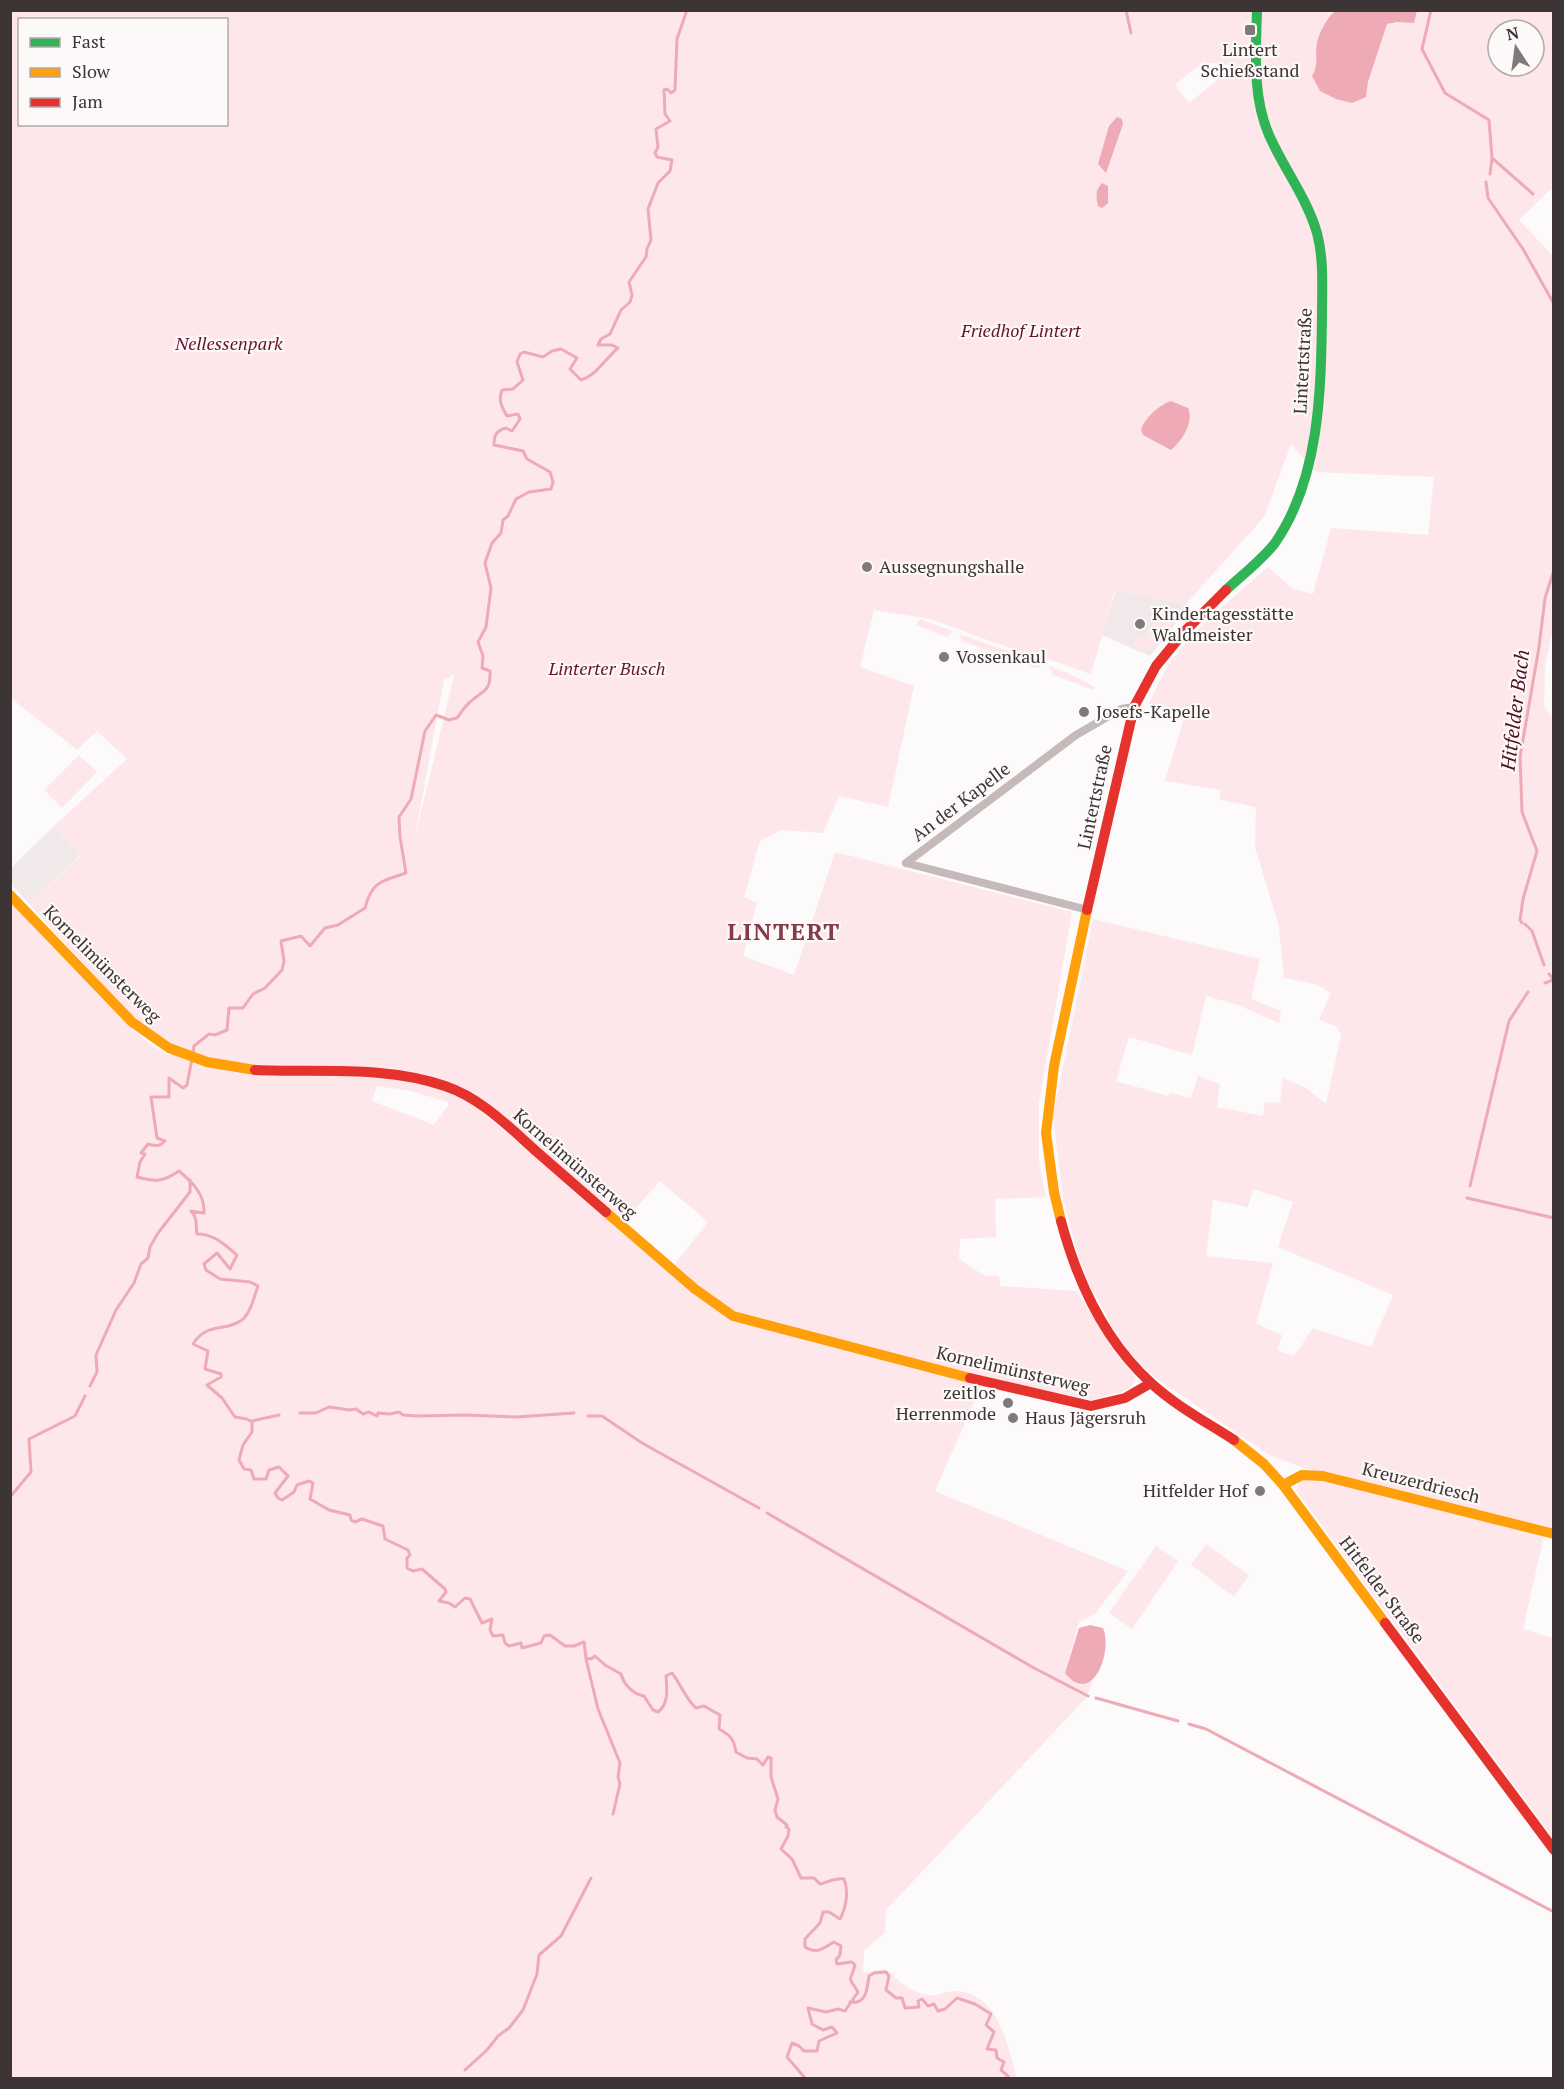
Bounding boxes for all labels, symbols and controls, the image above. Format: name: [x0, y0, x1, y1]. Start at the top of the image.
legend: [18, 18, 228, 126]
north arrow: [1486, 18, 1546, 78]
text: N: [1504, 21, 1521, 45]
marker: Lintert Schießstand: [1243, 23, 1257, 37]
text: Fast: [72, 29, 106, 53]
place label: Lintert Schießstand: [1201, 37, 1299, 82]
text: Slow: [72, 59, 111, 83]
text: Jam: [72, 89, 103, 113]
street label: Lintertstraße: [1287, 307, 1317, 415]
park label: Friedhof Lintert: [960, 318, 1082, 342]
park label: Nellessenpark: [174, 331, 283, 355]
place label: Aussegnungshalle: [879, 554, 1024, 578]
marker: Aussegnungshalle: [860, 560, 874, 574]
place label: Kindertagesstätte Waldmeister: [1152, 601, 1294, 646]
marker: Kindertagesstätte Waldmeister: [1133, 617, 1147, 631]
place label: Vossenkaul: [956, 644, 1046, 668]
water label: Hitfelder Bach: [1494, 648, 1535, 773]
marker: Vossenkaul: [937, 650, 951, 664]
park label: Linterter Busch: [548, 656, 665, 680]
place label: Josefs-Kapelle: [1096, 699, 1210, 723]
marker: Josefs-Kapelle: [1077, 705, 1091, 719]
street label: Lintertstraße: [1071, 742, 1117, 851]
street label: An der Kapelle: [906, 756, 1015, 846]
street label: Kornelimünsterweg: [39, 899, 167, 1028]
district label: LINTERT: [727, 915, 841, 947]
street label: Kornelimünsterweg: [509, 1103, 643, 1224]
street label: Kornelimünsterweg: [934, 1340, 1093, 1398]
place label: zeitlos Herrenmode: [896, 1380, 996, 1425]
marker: zeitlos Herrenmode: [1001, 1396, 1015, 1410]
place label: Haus Jägersruh: [1025, 1405, 1146, 1429]
marker: Haus Jägersruh: [1006, 1411, 1020, 1425]
street label: Kreuzerdriesch: [1360, 1456, 1483, 1508]
place label: Hitfelder Hof: [1143, 1478, 1250, 1502]
marker: Hitfelder Hof: [1253, 1484, 1267, 1498]
street label: Hitfelder Straße: [1334, 1531, 1431, 1648]

